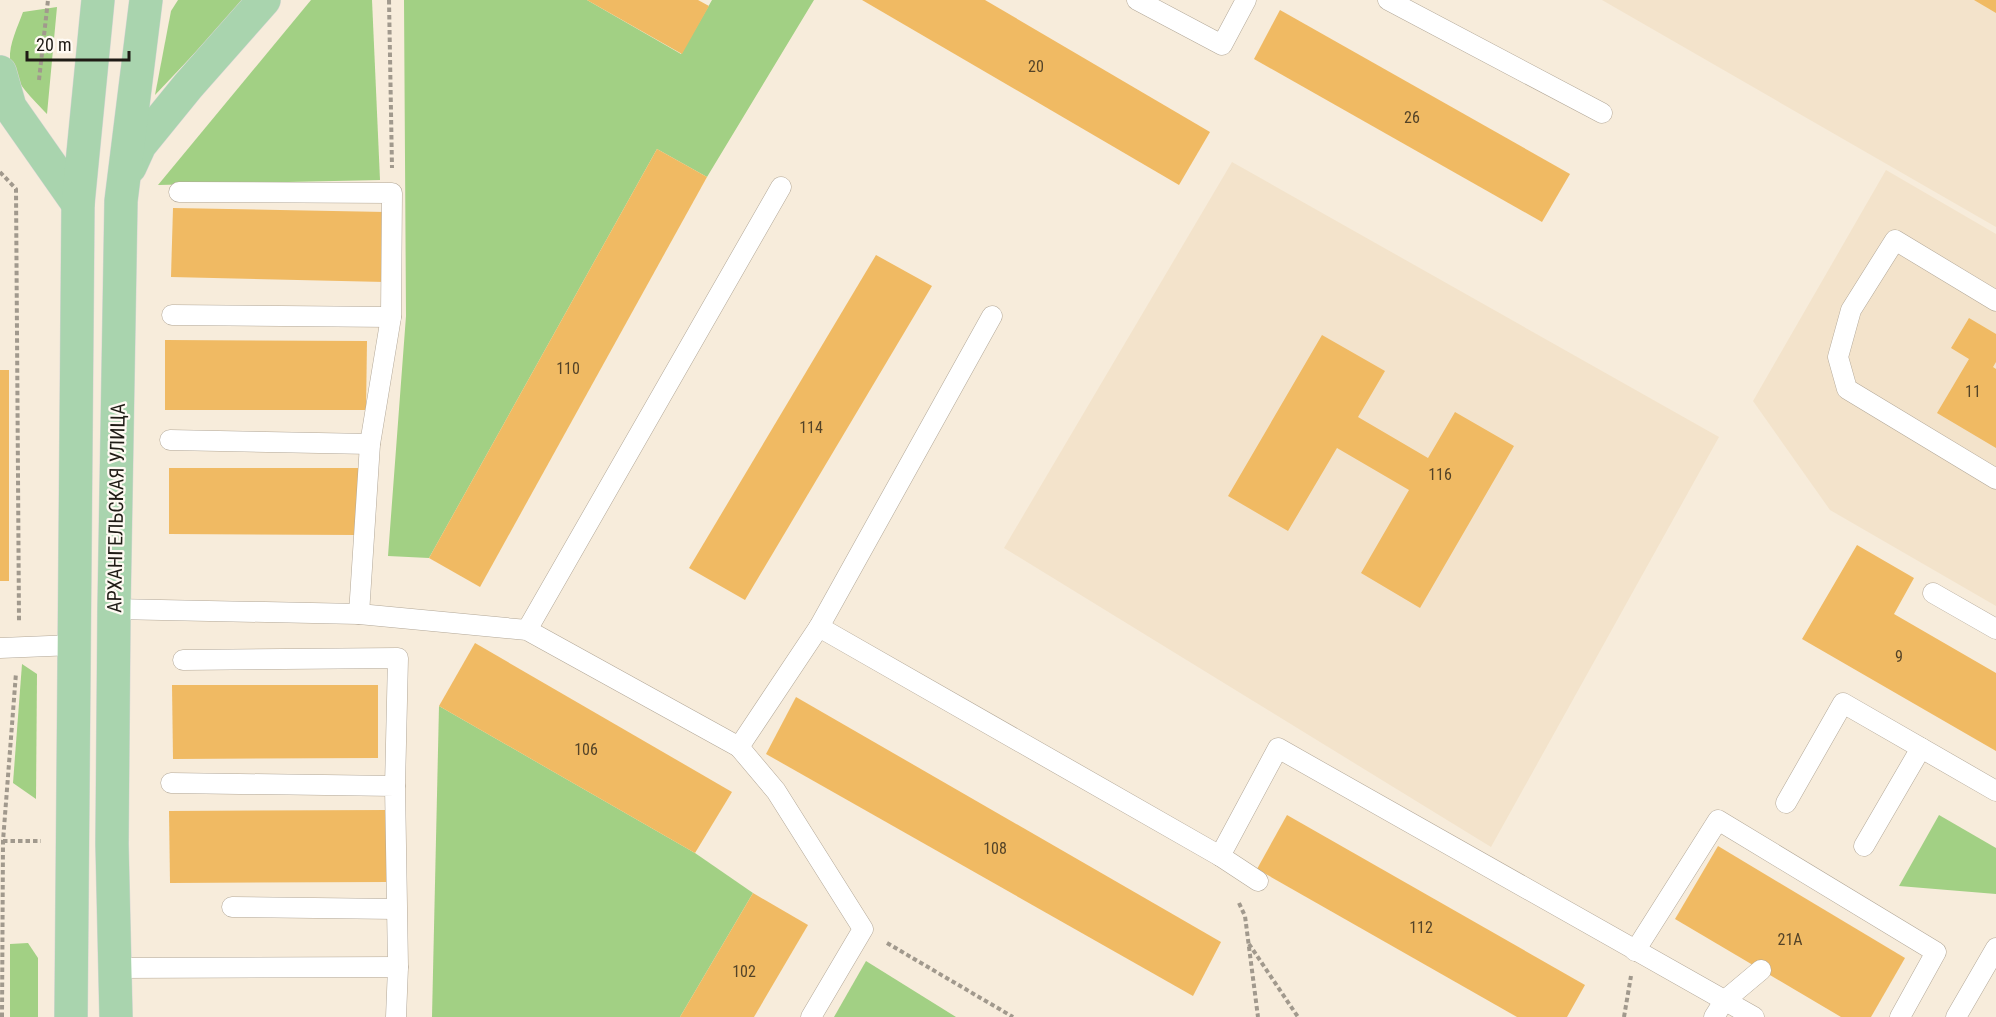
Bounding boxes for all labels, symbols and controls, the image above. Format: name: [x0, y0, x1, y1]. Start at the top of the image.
scale bar: [27, 24, 129, 62]
text: 20 m: [36, 34, 71, 55]
house number: 20: [1028, 57, 1044, 76]
house number: 26: [1404, 108, 1420, 127]
house number: 110: [556, 359, 580, 378]
house number: 11: [1965, 382, 1981, 401]
street label: АРХАНГЕЛЬСКАЯ УЛИЦА: [102, 402, 130, 613]
house number: 114: [799, 418, 823, 437]
house number: 116: [1428, 465, 1452, 484]
house number: 9: [1895, 647, 1903, 666]
house number: 106: [574, 740, 598, 759]
house number: 108: [983, 839, 1007, 858]
house number: 112: [1409, 918, 1433, 937]
house number: 21А: [1777, 930, 1803, 949]
house number: 102: [732, 962, 756, 981]

